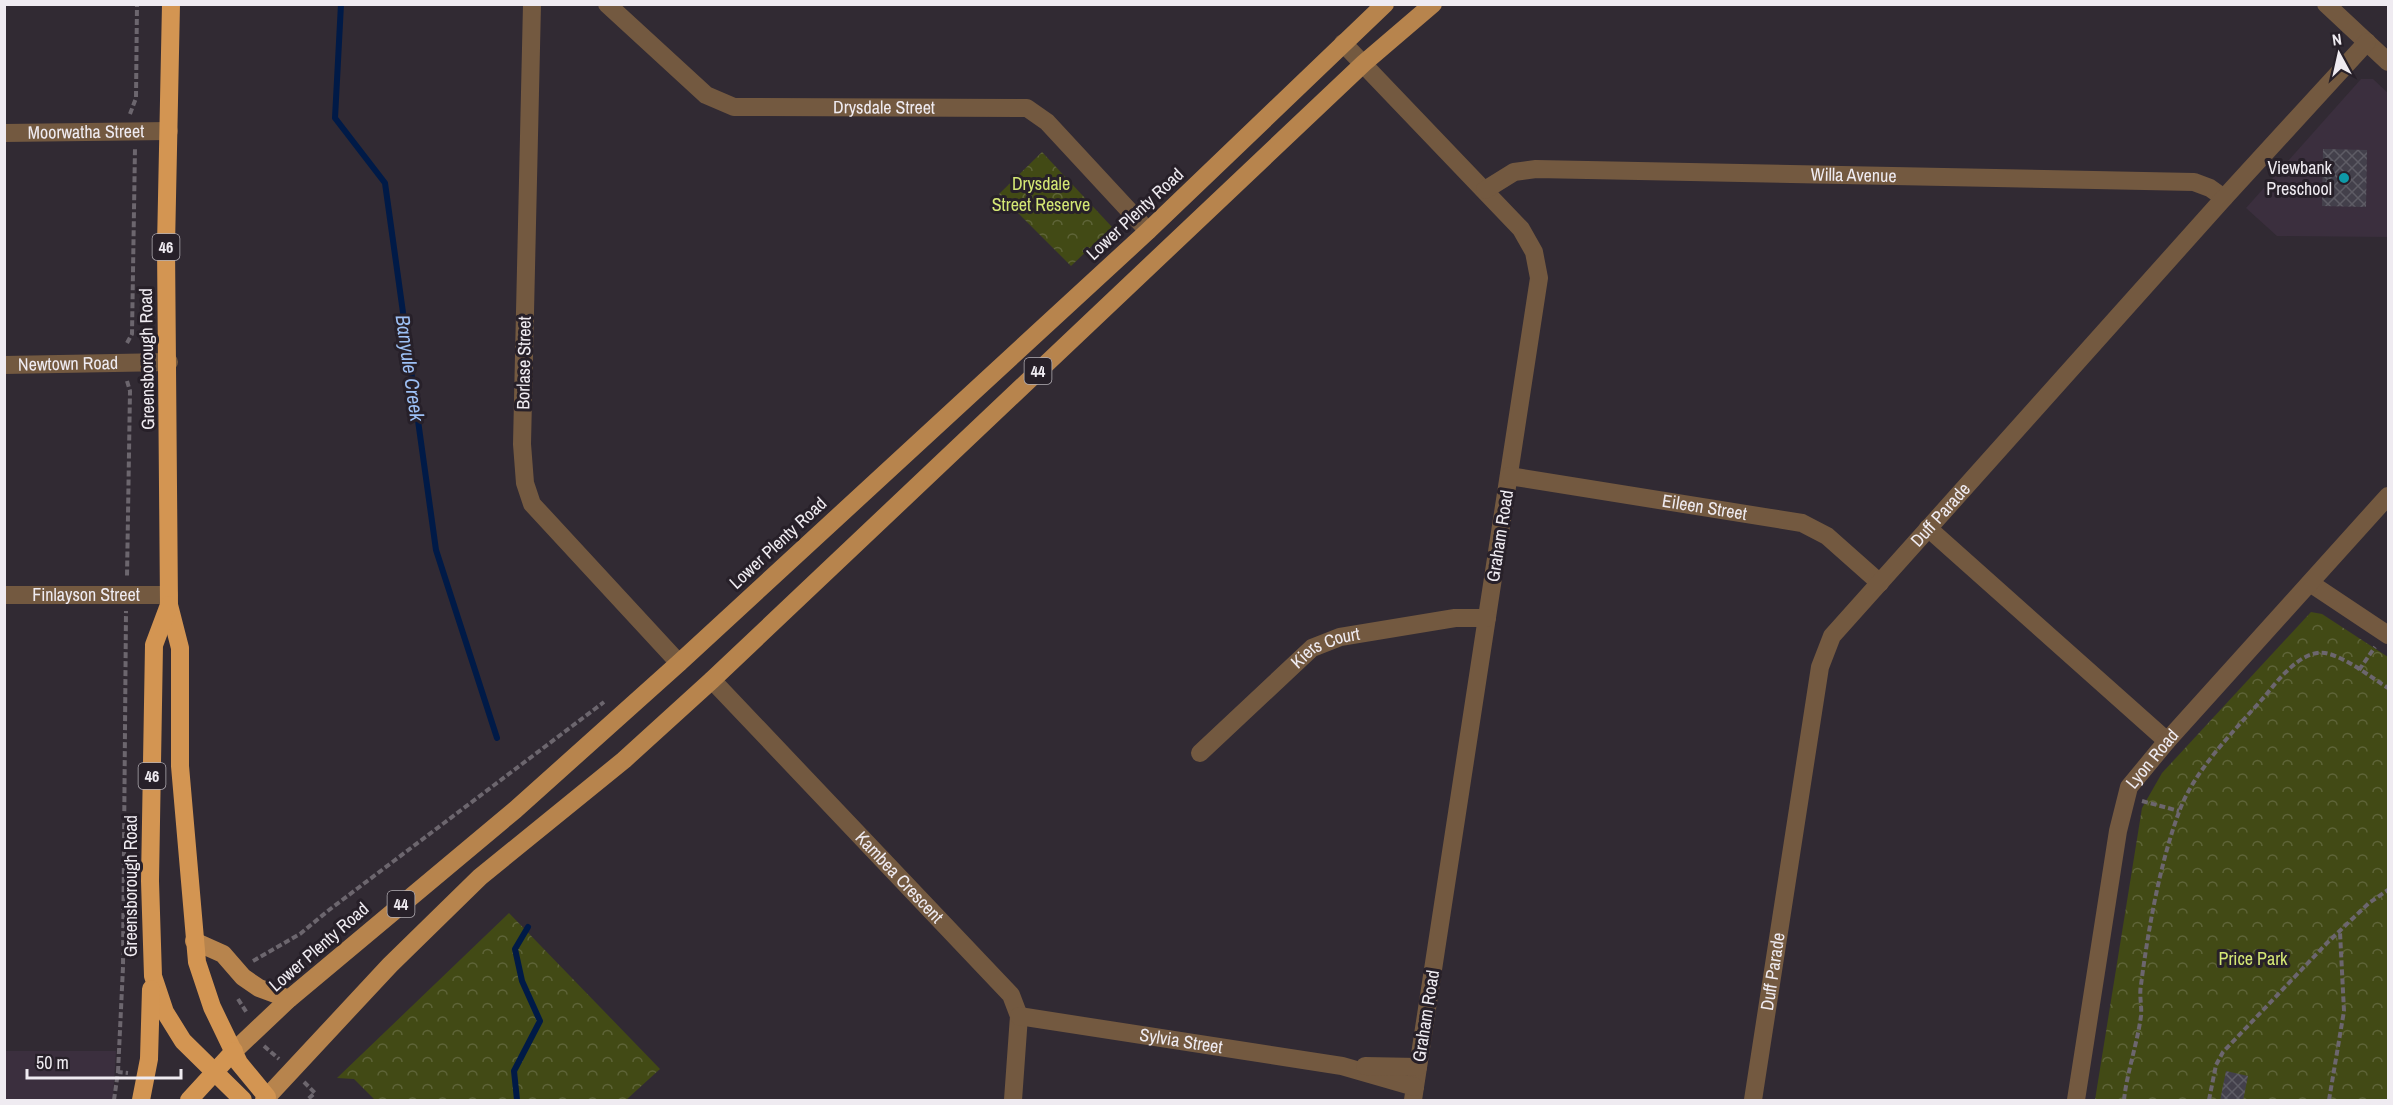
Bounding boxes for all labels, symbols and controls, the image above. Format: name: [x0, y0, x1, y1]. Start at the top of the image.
north arrow: [2309, 24, 2369, 84]
text: N: [2331, 28, 2343, 51]
street label: Drysdale Street: [833, 94, 935, 120]
street label: Moorwatha Street: [28, 118, 144, 145]
place label: Viewbank Preschool: [2266, 155, 2333, 201]
street label: Willa Avenue: [1810, 161, 1897, 188]
street label: Lower Plenty Road: [1081, 162, 1189, 265]
park label: Drysdale Street Reserve: [992, 171, 1090, 217]
marker: Viewbank Preschool: [2337, 171, 2351, 185]
road number: 46: [152, 234, 180, 260]
street label: Greensborough Road: [133, 288, 160, 430]
water label: Banyule Creek: [390, 313, 431, 424]
street label: Borlase Street: [510, 316, 537, 410]
street label: Newtown Road: [18, 350, 118, 377]
road number: 44: [1024, 358, 1052, 384]
street label: Duff Parade: [1905, 477, 1976, 552]
street label: Graham Road: [1480, 488, 1519, 584]
street label: Eileen Street: [1660, 488, 1749, 526]
street label: Lower Plenty Road: [724, 491, 832, 594]
street label: Finlayson Street: [32, 582, 140, 607]
street label: Kiers Court: [1285, 621, 1361, 674]
street label: Lyon Road: [2120, 723, 2184, 794]
road number: 46: [138, 763, 166, 789]
street label: Greensborough Road: [118, 815, 143, 957]
street label: Kambea Crescent: [850, 825, 949, 928]
road number: 44: [388, 891, 414, 917]
street label: Lower Plenty Road: [263, 896, 374, 997]
street label: Duff Parade: [1754, 931, 1791, 1012]
park label: Price Park: [2219, 946, 2288, 971]
street label: Graham Road: [1406, 968, 1445, 1064]
street label: Sylvia Street: [1138, 1022, 1224, 1059]
scale bar: [27, 1042, 182, 1080]
text: 50 m: [36, 1050, 69, 1075]

